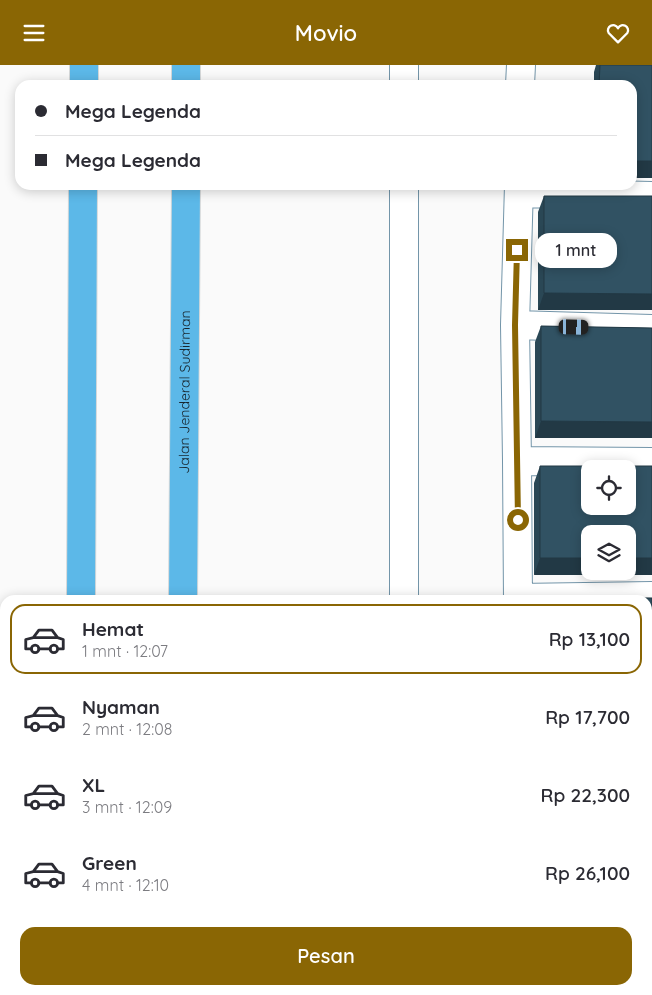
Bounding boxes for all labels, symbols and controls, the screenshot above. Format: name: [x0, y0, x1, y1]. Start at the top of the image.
icon: menu: [20, 19, 48, 47]
text: Movio: [295, 19, 357, 47]
icon: heart: [604, 19, 632, 47]
text: Mega Legenda: [65, 99, 201, 123]
text: Mega Legenda: [65, 148, 201, 172]
callout: 1 mnt: [534, 233, 617, 267]
route end: [506, 239, 528, 261]
text: 1 mnt: [556, 240, 596, 260]
street label: Jalan Jenderal Sudirman: [175, 310, 194, 474]
car: [558, 319, 589, 335]
map controls: [581, 460, 636, 580]
button: locate: [581, 460, 636, 515]
route start: [507, 509, 529, 531]
button: layers: [581, 525, 636, 580]
icon: car: [22, 617, 67, 662]
text: Hemat: [82, 617, 144, 641]
text: Rp 13,100: [549, 627, 630, 651]
text: 1 mnt · 12:07: [82, 641, 168, 661]
icon: car: [22, 695, 67, 740]
text: Nyaman: [82, 695, 160, 719]
text: Rp 17,700: [545, 705, 630, 729]
text: 2 mnt · 12:08: [82, 719, 172, 739]
icon: car: [22, 773, 67, 818]
text: XL: [82, 773, 105, 797]
text: Rp 22,300: [541, 783, 630, 807]
text: 3 mnt · 12:09: [82, 797, 172, 817]
icon: car: [22, 851, 67, 896]
text: Green: [82, 851, 137, 875]
text: Rp 26,100: [545, 861, 630, 885]
text: 4 mnt · 12:10: [82, 875, 169, 895]
button: Pesan: [20, 927, 632, 985]

